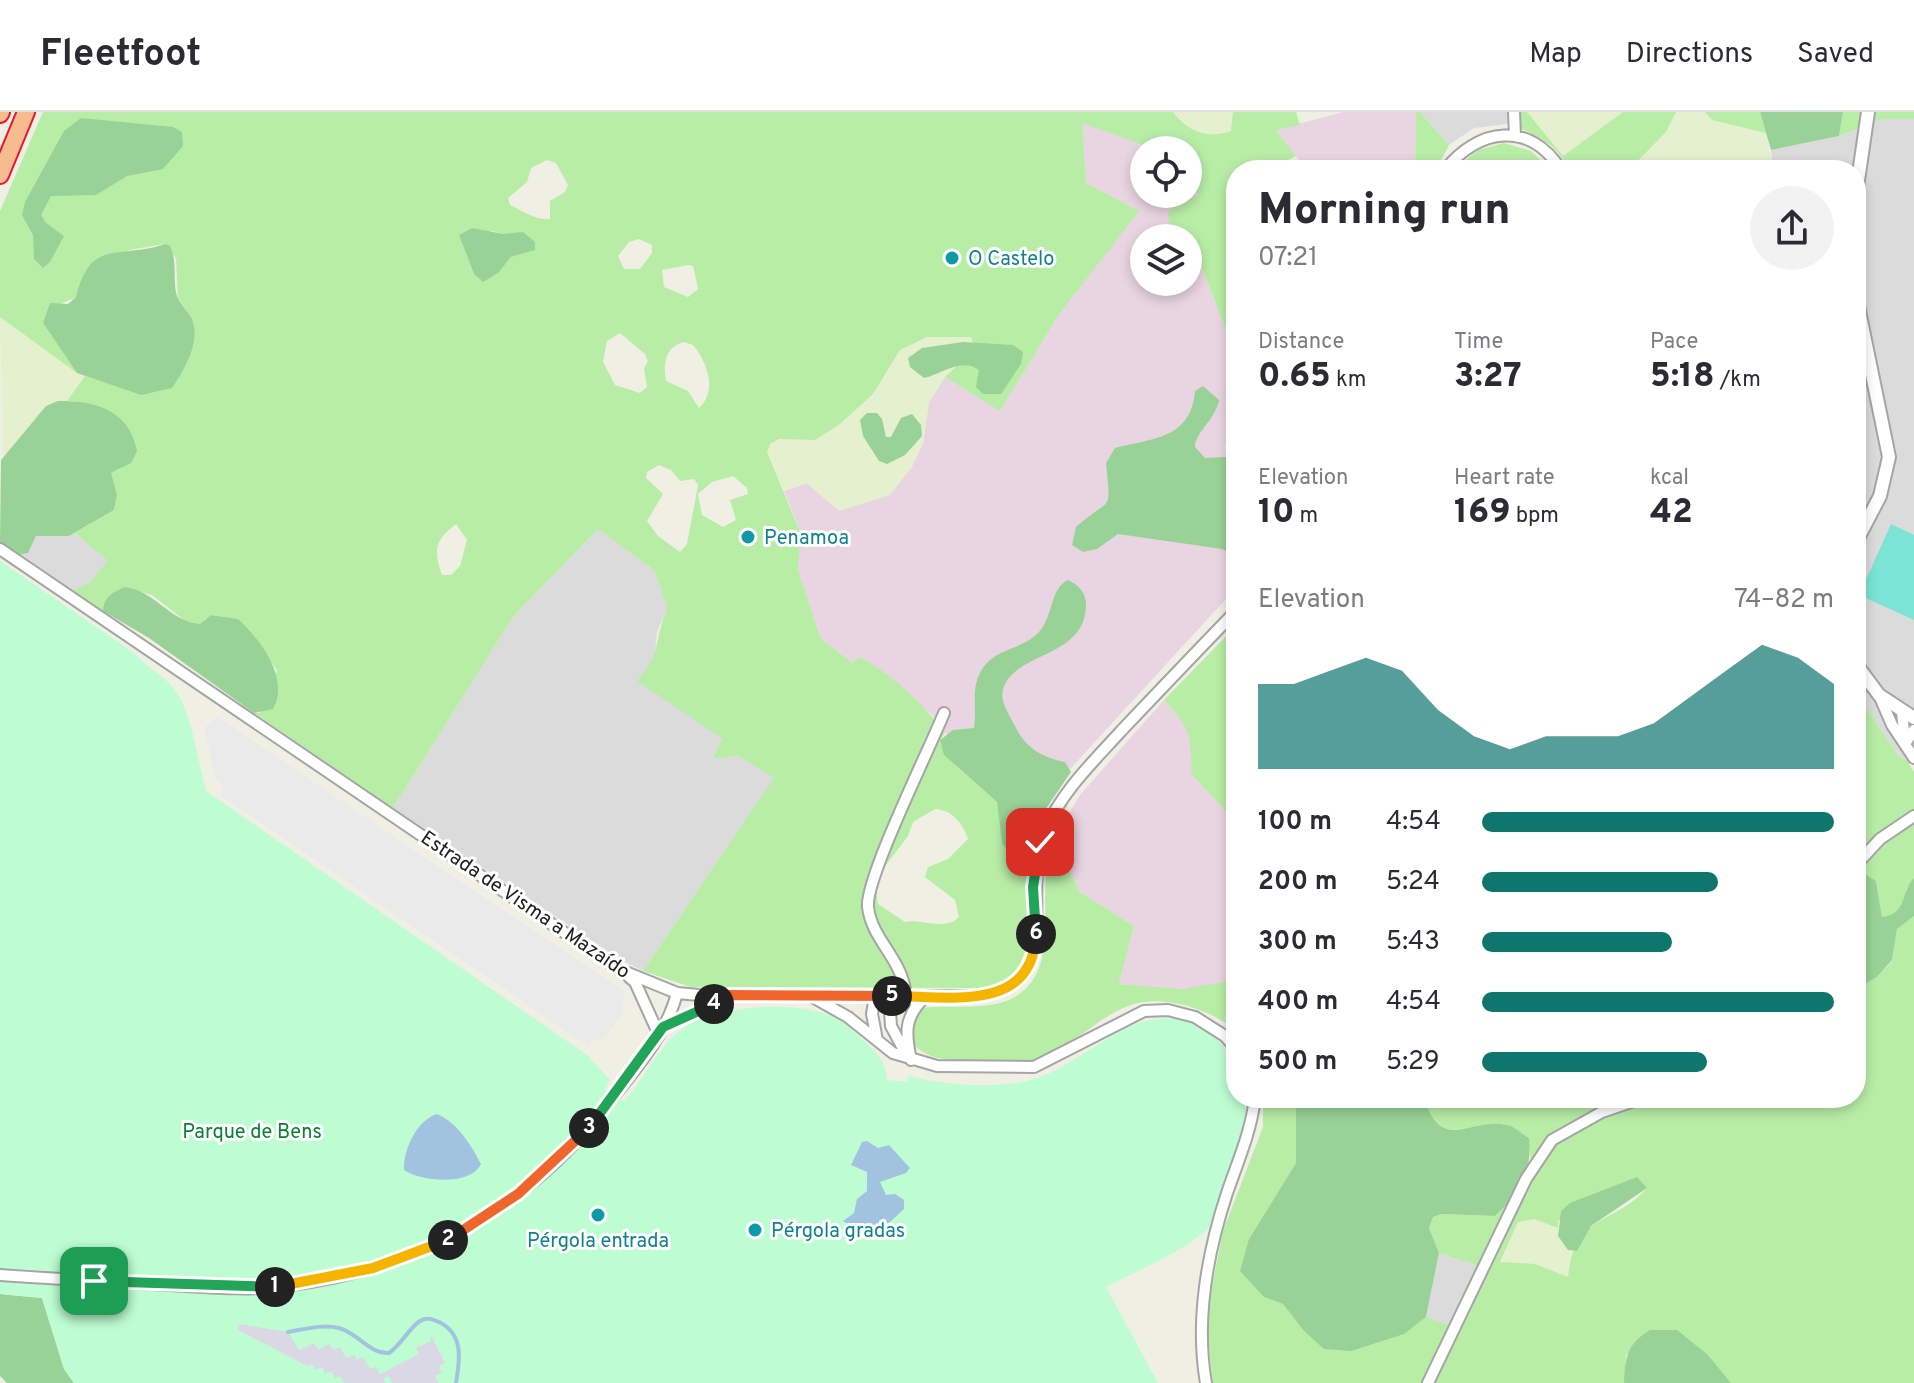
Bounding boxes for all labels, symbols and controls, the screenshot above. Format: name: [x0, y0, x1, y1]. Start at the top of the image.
text: Fleetfoot: [40, 31, 201, 80]
text: Map: [1529, 37, 1582, 73]
text: Directions: [1626, 37, 1753, 73]
text: Saved: [1797, 37, 1874, 73]
map controls: [1130, 136, 1202, 296]
button: locate: [1130, 136, 1202, 208]
text: Morning run: [1258, 184, 1511, 240]
button: share: [1750, 186, 1834, 270]
button: layers: [1130, 224, 1202, 296]
text: 07:21: [1258, 242, 1318, 275]
place label: O Castelo: [968, 247, 1054, 273]
marker: O Castelo: [943, 249, 961, 267]
text: Distance: [1258, 329, 1344, 356]
text: Time: [1454, 329, 1503, 356]
text: Pace: [1650, 329, 1698, 356]
text: 0.65: [1258, 356, 1331, 399]
text: 3:27: [1454, 356, 1522, 399]
text: 5:18: [1650, 356, 1715, 399]
text: km: [1331, 367, 1366, 394]
text: /km: [1715, 367, 1761, 394]
text: Elevation: [1258, 465, 1348, 492]
text: Heart rate: [1454, 465, 1555, 492]
text: kcal: [1650, 465, 1689, 492]
text: 10: [1258, 492, 1294, 535]
text: 169: [1454, 492, 1511, 535]
text: 42: [1650, 492, 1693, 535]
text: m: [1294, 503, 1318, 530]
text: bpm: [1511, 503, 1559, 530]
place label: Penamoa: [764, 526, 849, 552]
marker: Penamoa: [739, 528, 757, 546]
text: Elevation: [1258, 584, 1365, 617]
text: 74–82 m: [1734, 584, 1834, 617]
text: 100 m: [1258, 806, 1332, 839]
text: 4:54: [1386, 806, 1441, 839]
pin: [1006, 808, 1074, 876]
icon: check: [1018, 820, 1062, 864]
street label: Estrada de Visma a Mazaído: [415, 826, 635, 986]
text: 200 m: [1258, 866, 1337, 899]
text: 5:24: [1386, 866, 1440, 899]
pin: 6: [1016, 914, 1056, 954]
text: 6: [1029, 920, 1043, 947]
text: 300 m: [1258, 926, 1337, 959]
text: 5:43: [1386, 926, 1440, 959]
pin: 5: [872, 976, 912, 1016]
text: 5: [885, 982, 899, 1009]
pin: 4: [694, 984, 734, 1024]
text: 400 m: [1258, 986, 1338, 1019]
text: 4:54: [1386, 986, 1441, 1019]
text: 4: [707, 990, 721, 1017]
text: 500 m: [1258, 1046, 1337, 1079]
text: 5:29: [1386, 1046, 1439, 1079]
pin: 3: [569, 1108, 609, 1148]
text: 3: [582, 1114, 596, 1141]
park label: Parque de Bens: [182, 1120, 322, 1146]
marker: Pérgola entrada: [589, 1206, 607, 1224]
place label: Pérgola gradas: [771, 1219, 905, 1245]
pin: 2: [428, 1220, 468, 1260]
marker: Pérgola gradas: [746, 1221, 764, 1239]
text: 2: [441, 1226, 455, 1253]
place label: Pérgola entrada: [527, 1229, 669, 1255]
pin: [60, 1247, 128, 1315]
icon: arrive: [72, 1259, 116, 1303]
pin: 1: [255, 1267, 295, 1307]
text: 1: [271, 1273, 279, 1300]

